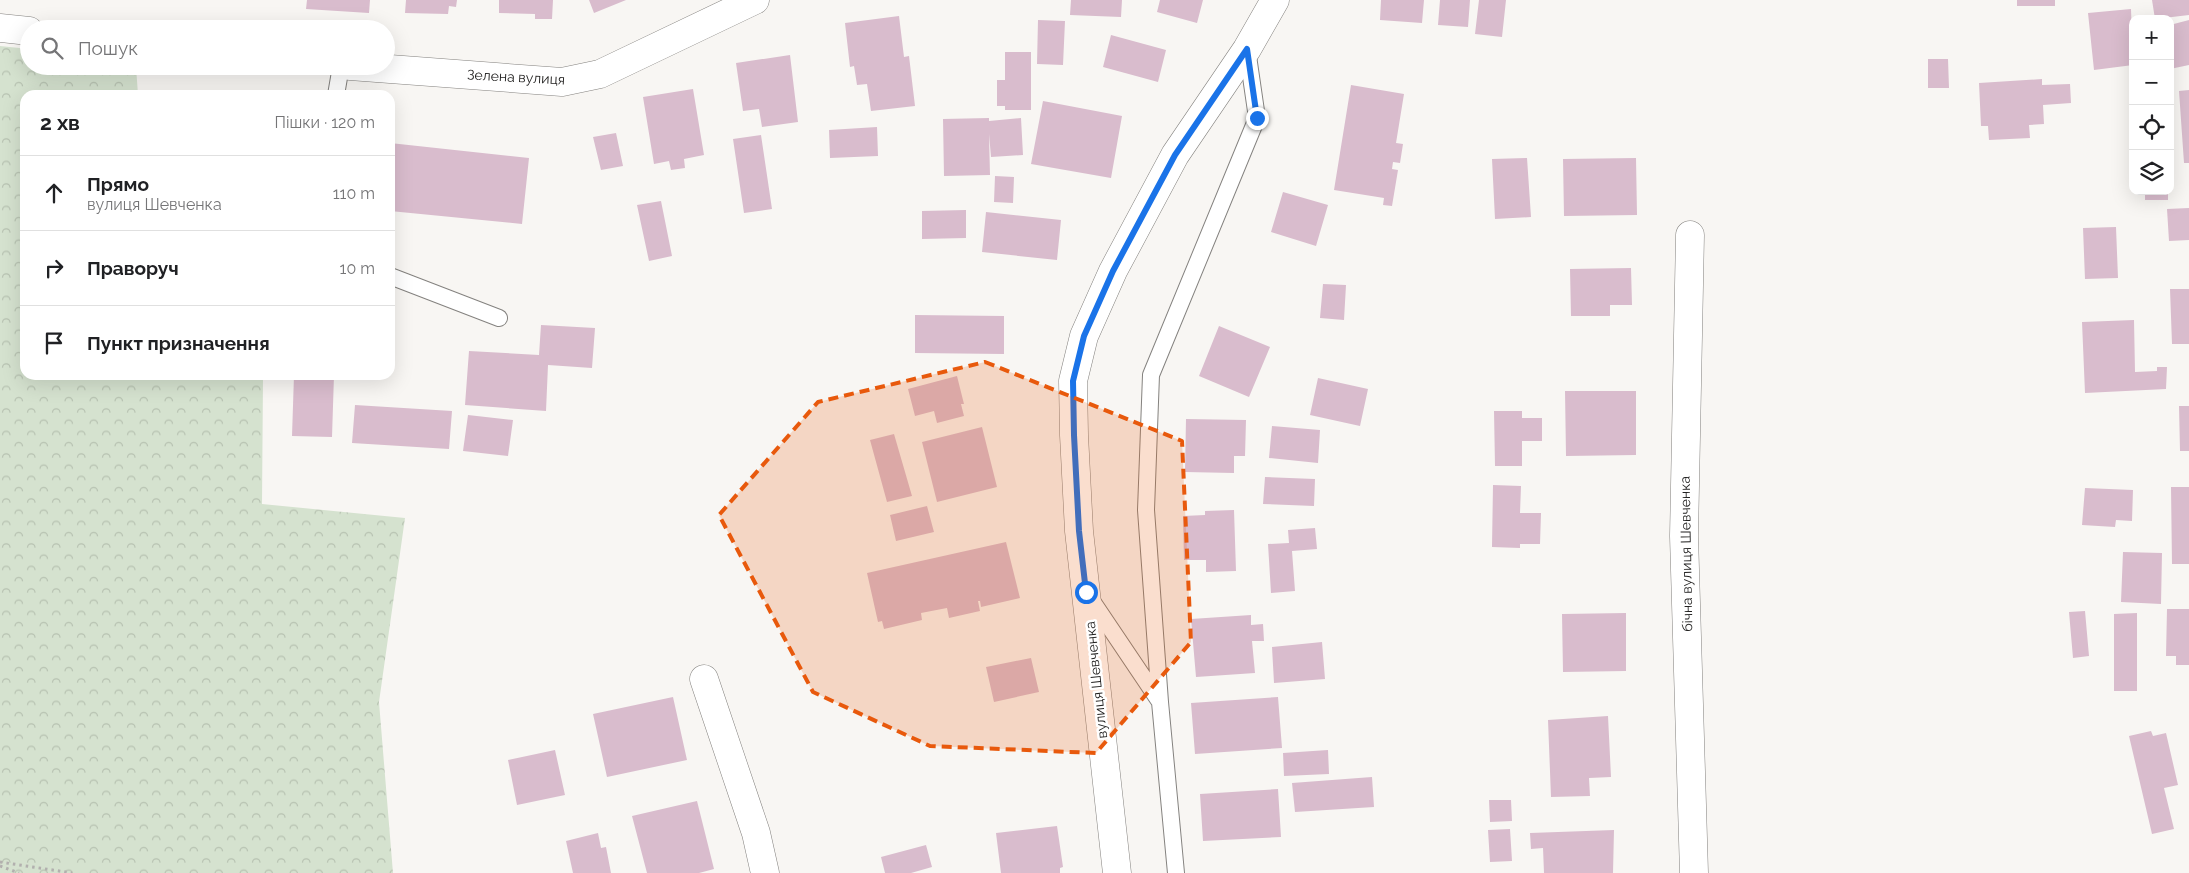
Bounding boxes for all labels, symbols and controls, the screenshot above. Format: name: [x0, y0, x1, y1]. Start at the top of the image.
map controls: [2129, 15, 2174, 195]
button: +: [2129, 15, 2174, 60]
search box: [20, 20, 395, 75]
icon: search: [38, 34, 66, 62]
text: Пошук: [78, 37, 138, 59]
button: −: [2129, 60, 2174, 105]
street label: Зелена вулиця: [467, 66, 565, 88]
button: locate: [2129, 105, 2174, 150]
route end: [1246, 107, 1269, 130]
text: 2 хв: [40, 110, 80, 135]
text: Пішки · 120 m: [275, 113, 375, 132]
button: layers: [2129, 150, 2174, 195]
text: Прямо: [87, 173, 149, 195]
icon: ahead: [40, 179, 68, 207]
text: 110 m: [333, 184, 375, 203]
text: вулиця Шевченка: [87, 195, 222, 214]
icon: right: [40, 254, 68, 282]
text: Праворуч: [87, 257, 179, 279]
text: 10 m: [340, 259, 375, 278]
icon: arrive: [40, 329, 68, 357]
text: Пункт призначення: [87, 332, 270, 354]
street label: бічна вулиця Шевченка: [1677, 476, 1695, 632]
route start: [1075, 581, 1098, 604]
street label: вулиця Шевченка: [1082, 621, 1110, 739]

